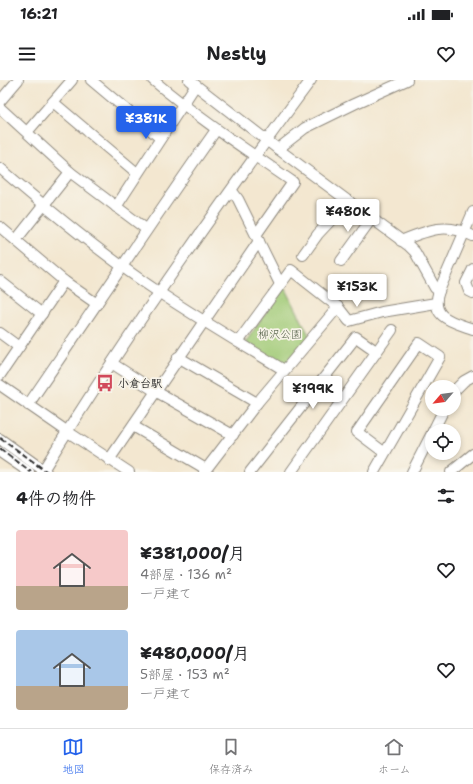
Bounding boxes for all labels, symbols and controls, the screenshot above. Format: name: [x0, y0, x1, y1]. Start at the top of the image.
text: 16:21: [20, 4, 58, 24]
text: Nestly: [207, 42, 266, 66]
icon: menu: [16, 43, 38, 65]
icon: heart: [435, 43, 457, 65]
pin: ¥381K: [118, 106, 174, 140]
text: ¥381K: [125, 110, 167, 127]
pin: ¥480K: [320, 199, 376, 233]
text: ¥480K: [325, 203, 371, 220]
pin: ¥153K: [329, 274, 385, 308]
text: ¥153K: [337, 278, 377, 295]
park label: 柳沢公園: [258, 327, 302, 342]
bus stop icon: 小倉台駅: [95, 373, 115, 393]
place label: 小倉台駅: [118, 376, 163, 391]
pin: ¥199K: [285, 376, 341, 410]
text: ¥199K: [292, 380, 334, 397]
north arrow: [425, 380, 461, 416]
map controls: [425, 380, 461, 460]
button: locate: [425, 424, 461, 460]
icon: filters: [435, 485, 457, 507]
text: 4件の物件: [16, 487, 96, 509]
text: ¥381,000/月: [140, 542, 245, 564]
icon: home: [48, 546, 96, 594]
icon: heart: [435, 559, 457, 581]
text: 4部屋 · 136 m²: [140, 566, 232, 583]
text: 一戸建て: [140, 585, 192, 602]
text: ¥480,000/月: [140, 642, 250, 664]
icon: home: [48, 646, 96, 694]
icon: heart: [435, 659, 457, 681]
text: 5部屋 · 153 m²: [140, 666, 230, 683]
text: 一戸建て: [140, 685, 192, 702]
tab: 地図: [62, 736, 84, 777]
tab: 保存済み: [209, 736, 253, 777]
tab: ホーム: [378, 736, 411, 777]

